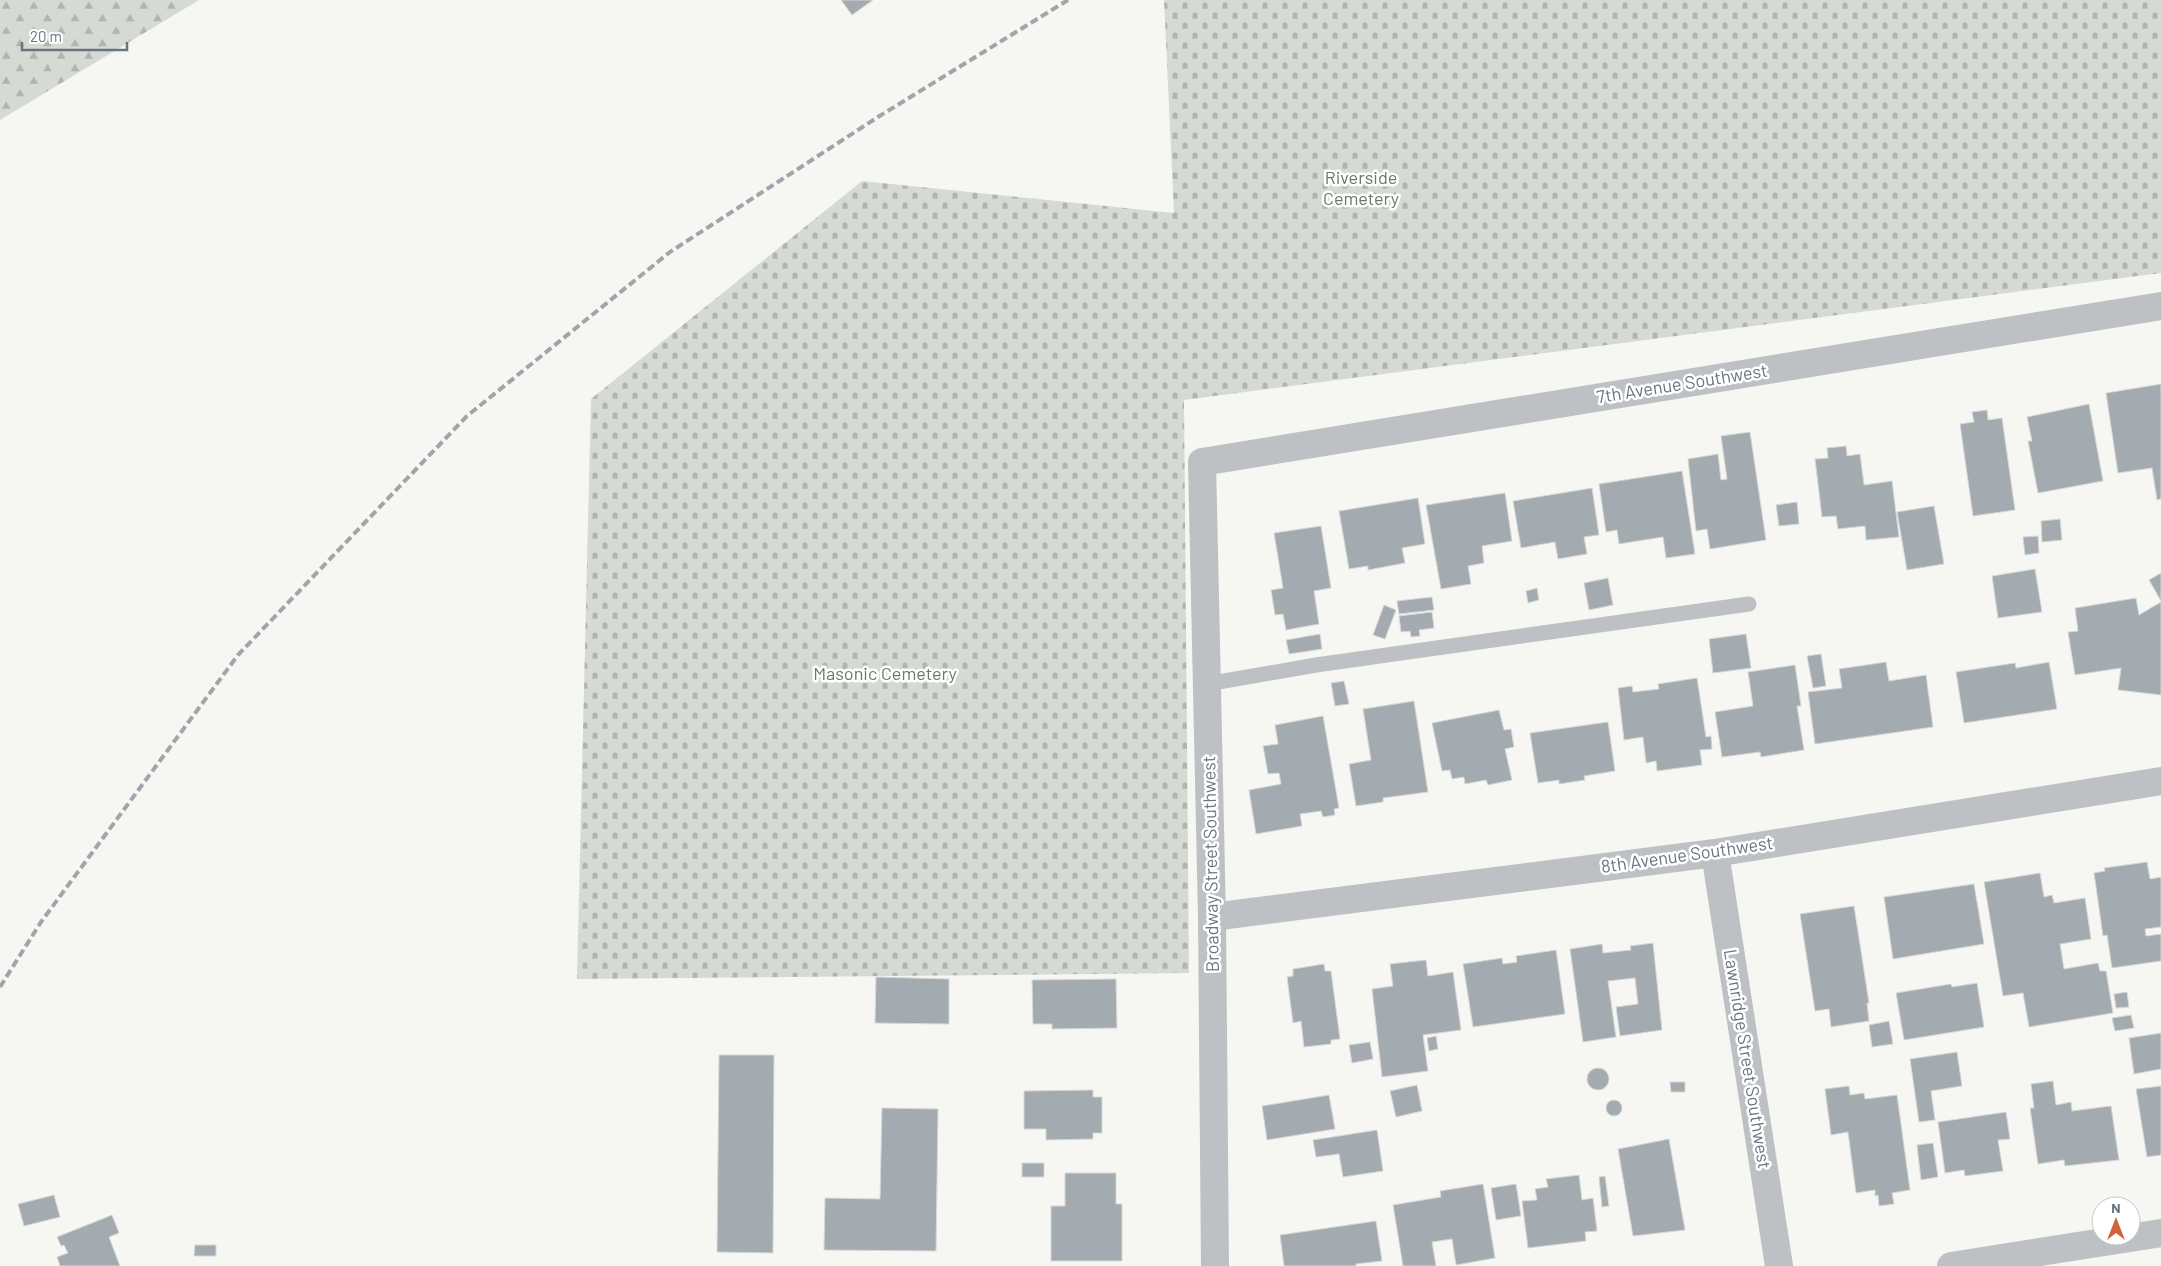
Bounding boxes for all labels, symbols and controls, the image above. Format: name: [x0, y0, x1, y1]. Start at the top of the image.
scale bar: [22, 20, 128, 52]
text: 20 m: [30, 27, 62, 45]
park label: Riverside Cemetery: [1323, 166, 1399, 209]
street label: 7th Avenue Southwest: [1595, 359, 1769, 407]
park label: Masonic Cemetery: [813, 662, 957, 684]
street label: Broadway Street Southwest: [1197, 756, 1223, 972]
street label: 8th Avenue Southwest: [1599, 831, 1774, 877]
street label: Lawnridge Street Southwest: [1720, 948, 1776, 1170]
north arrow: [2091, 1196, 2141, 1246]
text: N: [2111, 1199, 2121, 1216]

